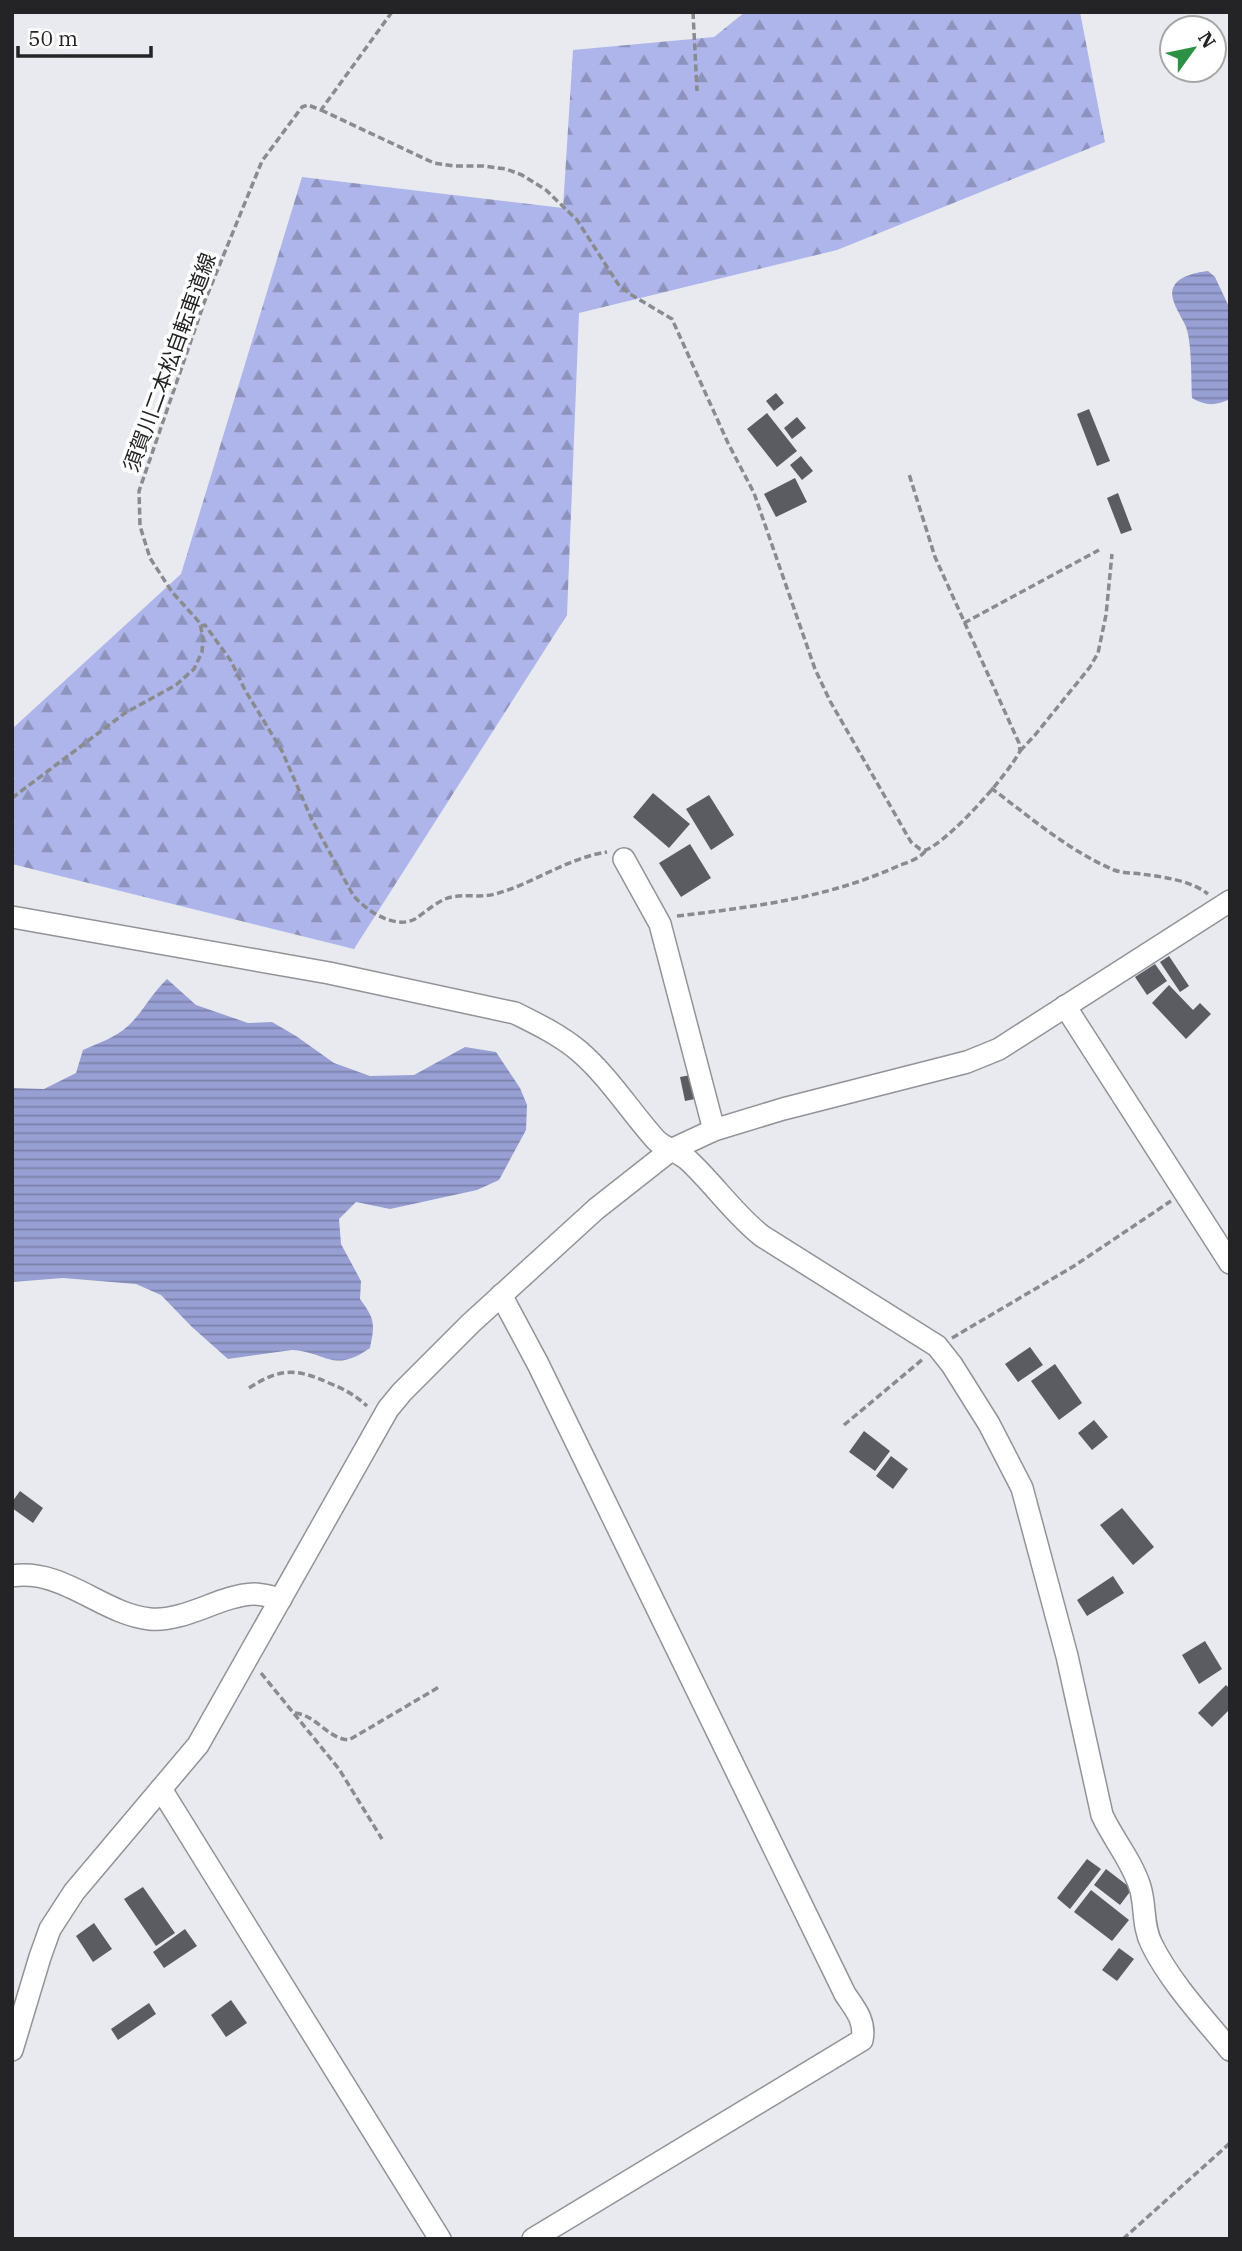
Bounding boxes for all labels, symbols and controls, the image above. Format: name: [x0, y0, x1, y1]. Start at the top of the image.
scale bar: [18, 14, 150, 58]
north arrow: [1158, 14, 1228, 84]
text: 50 m: [28, 24, 78, 52]
text: N: [1193, 27, 1221, 53]
street label: 須賀川二本松自転車道線: [116, 249, 222, 475]

